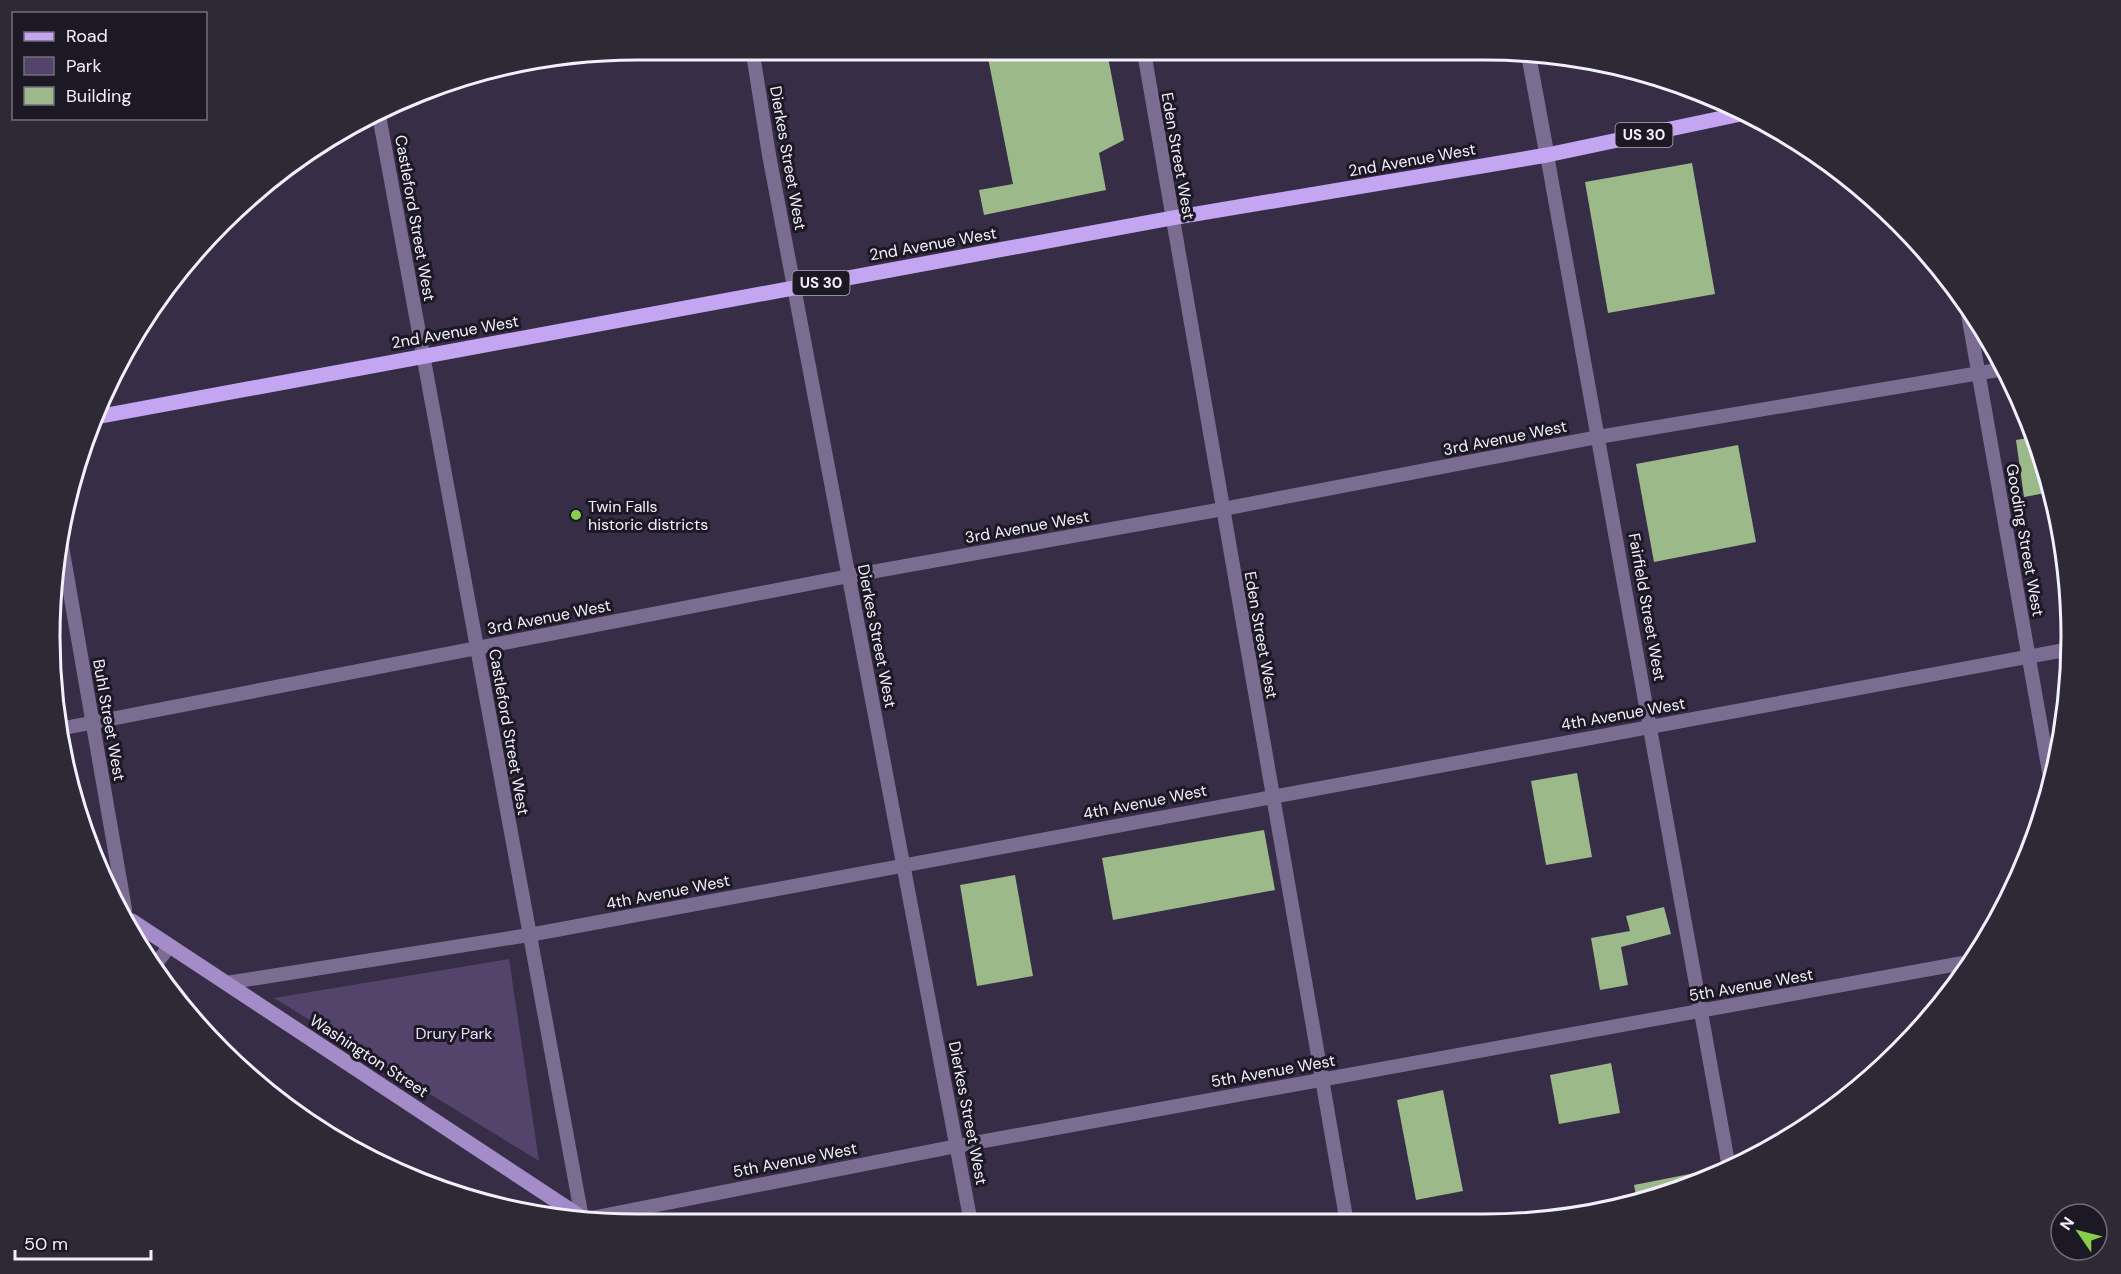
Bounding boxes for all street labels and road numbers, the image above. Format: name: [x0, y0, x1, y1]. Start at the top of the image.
street label: Dierkes Street West: [765, 84, 811, 232]
street label: Eden Street West: [1156, 91, 1200, 221]
road number: US 30: [1616, 123, 1672, 147]
street label: Castleford Street West: [390, 133, 440, 303]
street label: 2nd Avenue West: [1347, 138, 1477, 182]
street label: 2nd Avenue West: [868, 222, 998, 266]
road number: US 30: [792, 271, 850, 295]
street label: 2nd Avenue West: [390, 310, 520, 354]
street label: 3rd Avenue West: [1441, 416, 1569, 460]
street label: Gooding Street West: [2001, 462, 2049, 618]
street label: 3rd Avenue West: [963, 506, 1091, 548]
street label: Fairfield Street West: [1624, 531, 1670, 683]
street label: Dierkes Street West: [853, 562, 901, 710]
street label: Eden Street West: [1239, 570, 1283, 700]
street label: 3rd Avenue West: [485, 595, 613, 639]
street label: Castleford Street West: [484, 647, 534, 817]
street label: Buhl Street West: [88, 658, 130, 782]
street label: 4th Avenue West: [1559, 693, 1687, 735]
street label: 4th Avenue West: [1081, 780, 1209, 824]
street label: 4th Avenue West: [604, 870, 732, 914]
street label: 5th Avenue West: [1687, 964, 1815, 1006]
street label: Washington Street: [306, 1010, 432, 1102]
street label: Dierkes Street West: [944, 1039, 992, 1187]
street label: 5th Avenue West: [1209, 1050, 1337, 1092]
street label: 5th Avenue West: [731, 1138, 859, 1182]

